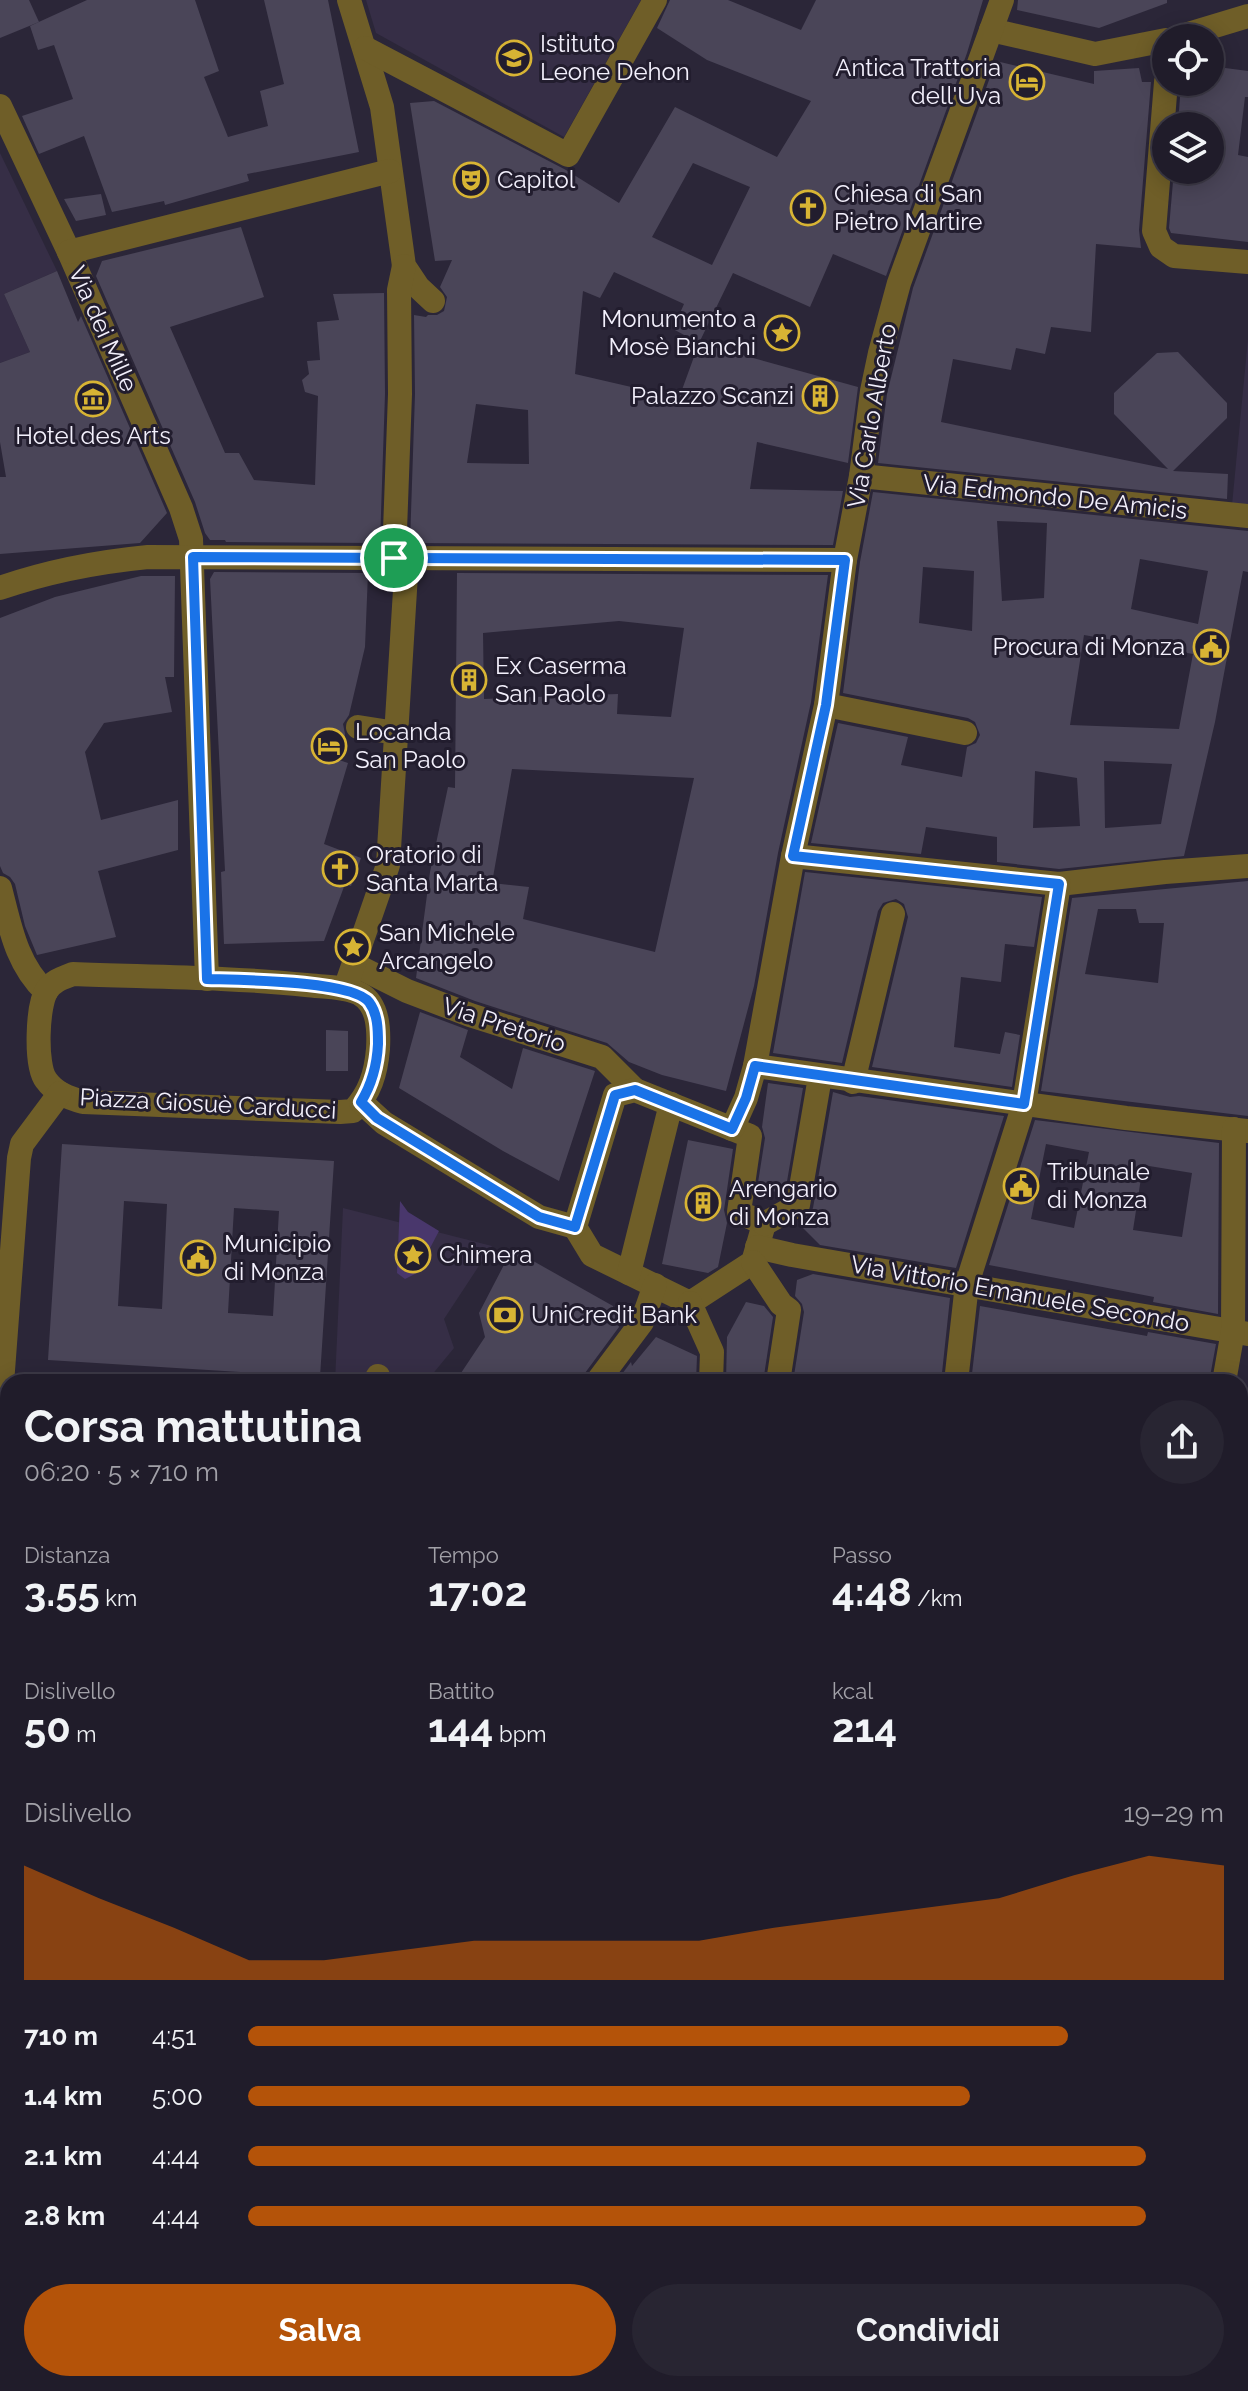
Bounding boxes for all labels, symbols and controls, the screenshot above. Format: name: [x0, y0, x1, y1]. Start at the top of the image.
map controls: [1152, 24, 1224, 184]
button: locate: [1152, 24, 1224, 96]
place label: Istituto Leone Dehon: [540, 29, 690, 86]
school or university icon: Istituto Leone Dehon: [495, 39, 533, 77]
place label: Antica Trattoria dell'Uva: [835, 53, 1001, 110]
hotel icon: Antica Trattoria dell'Uva: [1008, 63, 1046, 101]
button: layers: [1152, 112, 1224, 184]
theatre icon: Capitol: [452, 161, 490, 199]
place label: Capitol: [497, 165, 576, 194]
place label: Chiesa di San Pietro Martire: [834, 179, 983, 236]
church icon: Chiesa di San Pietro Martire: [789, 189, 827, 227]
street label: Via dei Mille: [63, 261, 144, 396]
place label: Monumento a Mosè Bianchi: [601, 304, 756, 361]
place icon: Monumento a Mosè Bianchi: [763, 314, 801, 352]
street label: Via Carlo Alberto: [841, 321, 902, 511]
building icon: Palazzo Scanzi: [801, 377, 839, 415]
museum icon: Hotel des Arts: [74, 380, 112, 418]
place label: Palazzo Scanzi: [631, 381, 794, 410]
place label: Hotel des Arts: [15, 421, 171, 450]
street label: Via Edmondo De Amicis: [921, 468, 1189, 525]
pin: [360, 524, 428, 592]
icon: arrive: [372, 536, 416, 580]
public building icon: Procura di Monza: [1192, 628, 1230, 666]
place label: Procura di Monza: [992, 632, 1185, 661]
place label: Ex Caserma San Paolo: [495, 651, 627, 708]
building icon: Ex Caserma San Paolo: [450, 661, 488, 699]
place label: Locanda San Paolo: [355, 717, 466, 774]
hotel icon: Locanda San Paolo: [310, 727, 348, 765]
place label: Oratorio di Santa Marta: [366, 840, 498, 897]
church icon: Oratorio di Santa Marta: [321, 850, 359, 888]
place label: San Michele Arcangelo: [379, 918, 515, 975]
place icon: San Michele Arcangelo: [334, 928, 372, 966]
street label: Via Pretorio: [439, 991, 569, 1058]
street label: Piazza Giosuè Carducci: [79, 1082, 337, 1125]
place label: Tribunale di Monza: [1047, 1157, 1150, 1214]
public building icon: Tribunale di Monza: [1002, 1167, 1040, 1205]
place label: Arengario di Monza: [729, 1174, 837, 1231]
building icon: Arengario di Monza: [684, 1184, 722, 1222]
place label: Municipio di Monza: [224, 1229, 331, 1286]
place icon: Chimera: [394, 1236, 432, 1274]
public building icon: Municipio di Monza: [179, 1239, 217, 1277]
place label: Chimera: [439, 1240, 532, 1269]
street label: Via Vittorio Emanuele Secondo: [848, 1249, 1192, 1338]
bank icon: UniCredit Bank: [486, 1296, 524, 1334]
place label: UniCredit Bank: [531, 1300, 697, 1329]
button: share: [1140, 1400, 1224, 1484]
text: Corsa mattutina: [24, 1401, 362, 1452]
text: 06:20 · 5 × 710 m: [24, 1457, 219, 1487]
text: Distanza: [24, 1542, 110, 1568]
text: Tempo: [428, 1542, 499, 1568]
text: Passo: [832, 1542, 892, 1568]
text: 3.55: [24, 1568, 100, 1615]
text: 17:02: [428, 1568, 527, 1615]
text: 4:48: [832, 1568, 912, 1615]
text: km: [100, 1585, 137, 1611]
text: /km: [912, 1585, 963, 1611]
text: Dislivello: [24, 1678, 115, 1704]
text: Battito: [428, 1678, 494, 1704]
text: kcal: [832, 1678, 873, 1704]
text: 50: [24, 1704, 71, 1751]
text: 144: [428, 1704, 493, 1751]
text: 214: [832, 1704, 897, 1751]
text: m: [71, 1721, 97, 1747]
text: bpm: [493, 1721, 546, 1747]
text: Dislivello: [24, 1798, 132, 1828]
text: 19–29 m: [1124, 1798, 1224, 1828]
text: 710 m: [24, 2021, 98, 2051]
text: 4:51: [152, 2021, 196, 2051]
text: 1.4 km: [24, 2081, 103, 2111]
text: 5:00: [152, 2081, 203, 2111]
text: 2.1 km: [24, 2141, 102, 2171]
text: 4:44: [152, 2141, 199, 2171]
text: 2.8 km: [24, 2201, 105, 2231]
text: 4:44: [152, 2201, 199, 2231]
button: Salva: [24, 2284, 616, 2376]
button: Condividi: [632, 2284, 1224, 2376]

